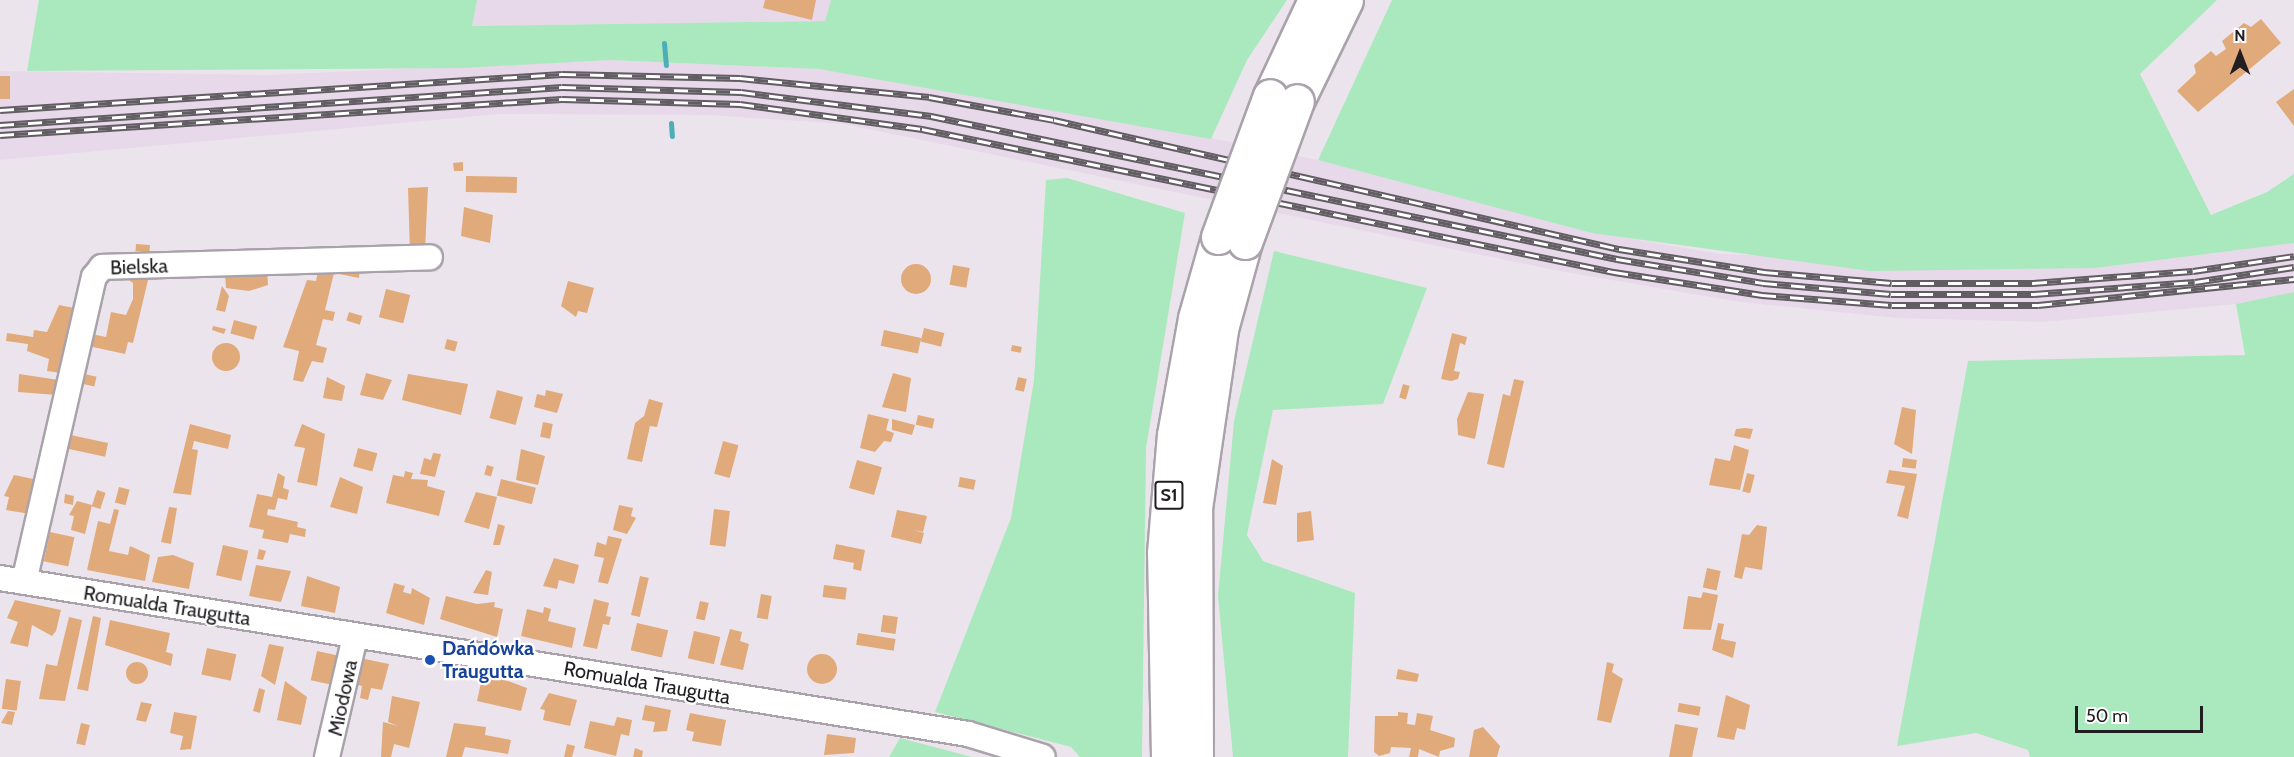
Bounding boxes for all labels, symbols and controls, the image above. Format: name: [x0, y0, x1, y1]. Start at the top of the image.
north arrow: [2210, 24, 2270, 84]
text: N: [2234, 26, 2246, 45]
street label: Bielska: [110, 254, 168, 280]
road number: S1: [1154, 480, 1184, 510]
street label: Romualda Traugutta: [82, 581, 252, 631]
place label: Dańdówka Traugutta: [442, 636, 534, 683]
marker: Dańdówka Traugutta: [423, 653, 437, 667]
street label: Romualda Traugutta: [562, 657, 732, 709]
street label: Miodowa: [323, 658, 363, 738]
scale bar: [2078, 694, 2206, 732]
text: 50 m: [2086, 705, 2128, 727]

